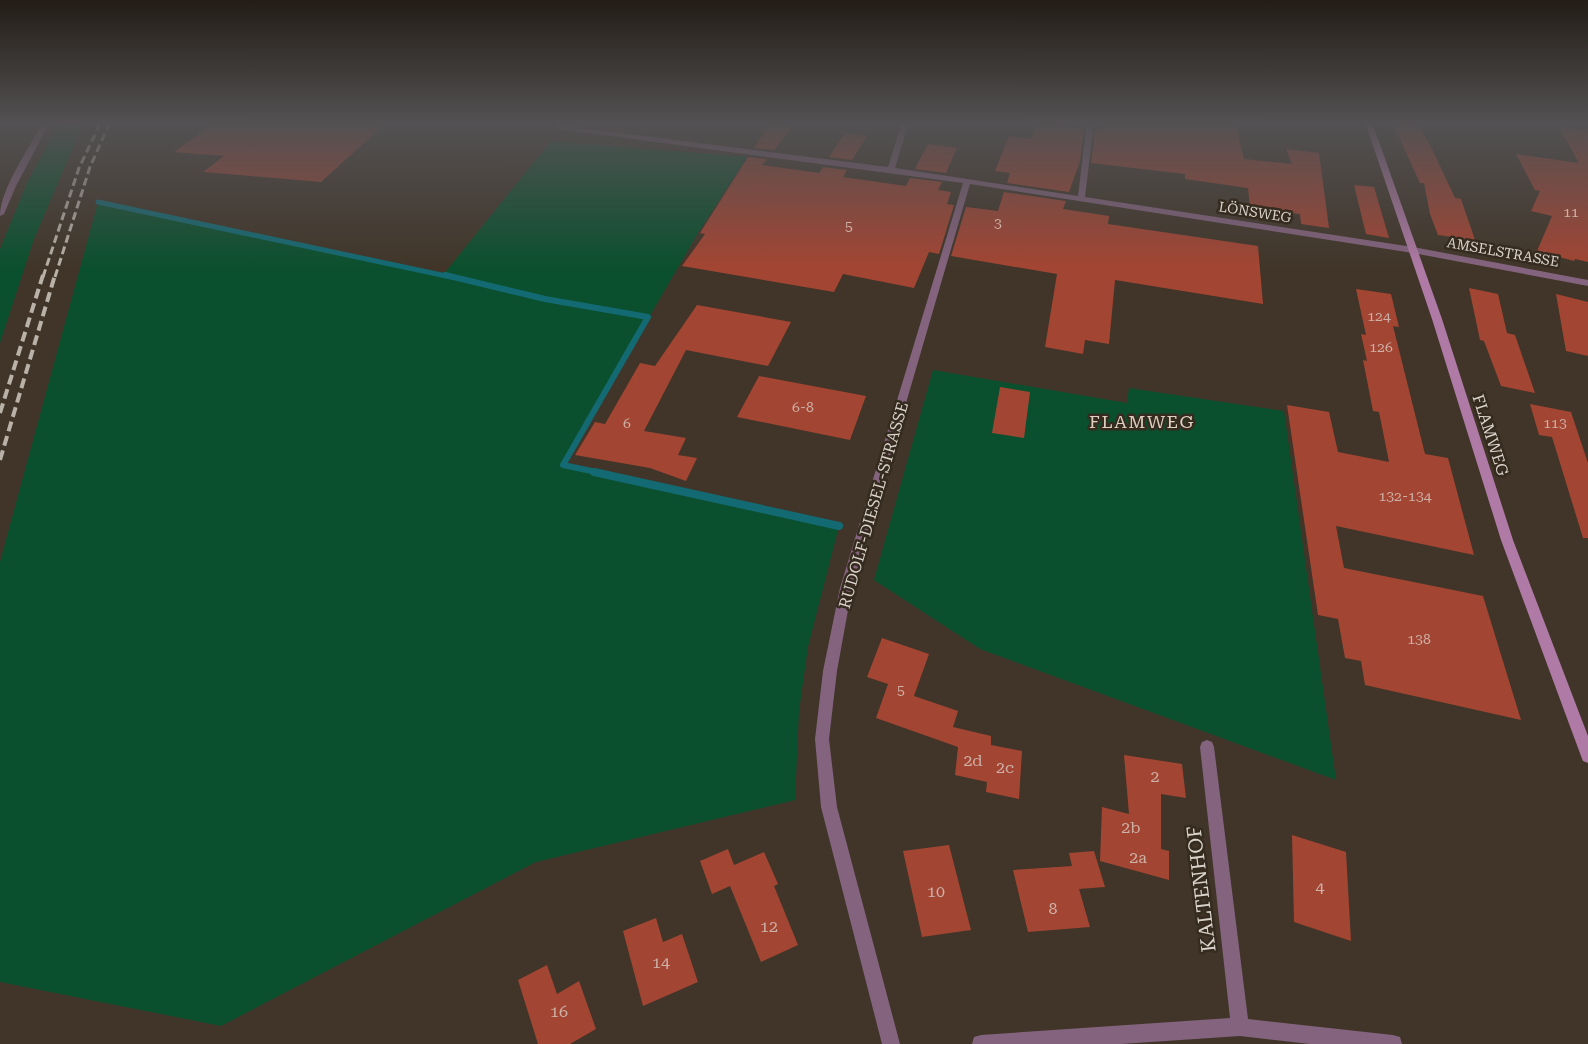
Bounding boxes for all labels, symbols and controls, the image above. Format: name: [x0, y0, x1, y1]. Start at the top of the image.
street label: LÖNSWEG: [1217, 198, 1293, 226]
house number: 11: [1563, 204, 1579, 220]
house number: 3: [994, 215, 1002, 231]
house number: 5: [845, 218, 853, 234]
street label: AMSELSTRASSE: [1446, 234, 1560, 270]
house number: 124: [1367, 308, 1391, 324]
house number: 126: [1369, 339, 1393, 355]
street label: FLAMWEG: [1468, 392, 1513, 479]
house number: 6-8: [792, 399, 814, 415]
street label: RUDOLF-DIESEL-STRASSE: [835, 400, 912, 611]
district label: FLAMWEG: [1089, 411, 1195, 432]
house number: 6: [623, 415, 631, 431]
house number: 113: [1543, 415, 1567, 431]
house number: 132-134: [1378, 488, 1432, 504]
house number: 138: [1407, 631, 1431, 647]
house number: 5: [897, 682, 905, 698]
house number: 2d: [963, 751, 983, 770]
house number: 2c: [996, 758, 1014, 777]
house number: 2: [1151, 767, 1160, 786]
house number: 2b: [1121, 818, 1141, 837]
street label: KALTENHOF: [1181, 825, 1221, 953]
house number: 2a: [1129, 848, 1147, 867]
house number: 4: [1316, 878, 1325, 897]
house number: 10: [927, 882, 945, 901]
house number: 8: [1049, 899, 1058, 918]
house number: 12: [760, 917, 778, 936]
house number: 14: [652, 953, 670, 972]
house number: 16: [550, 1002, 568, 1021]

